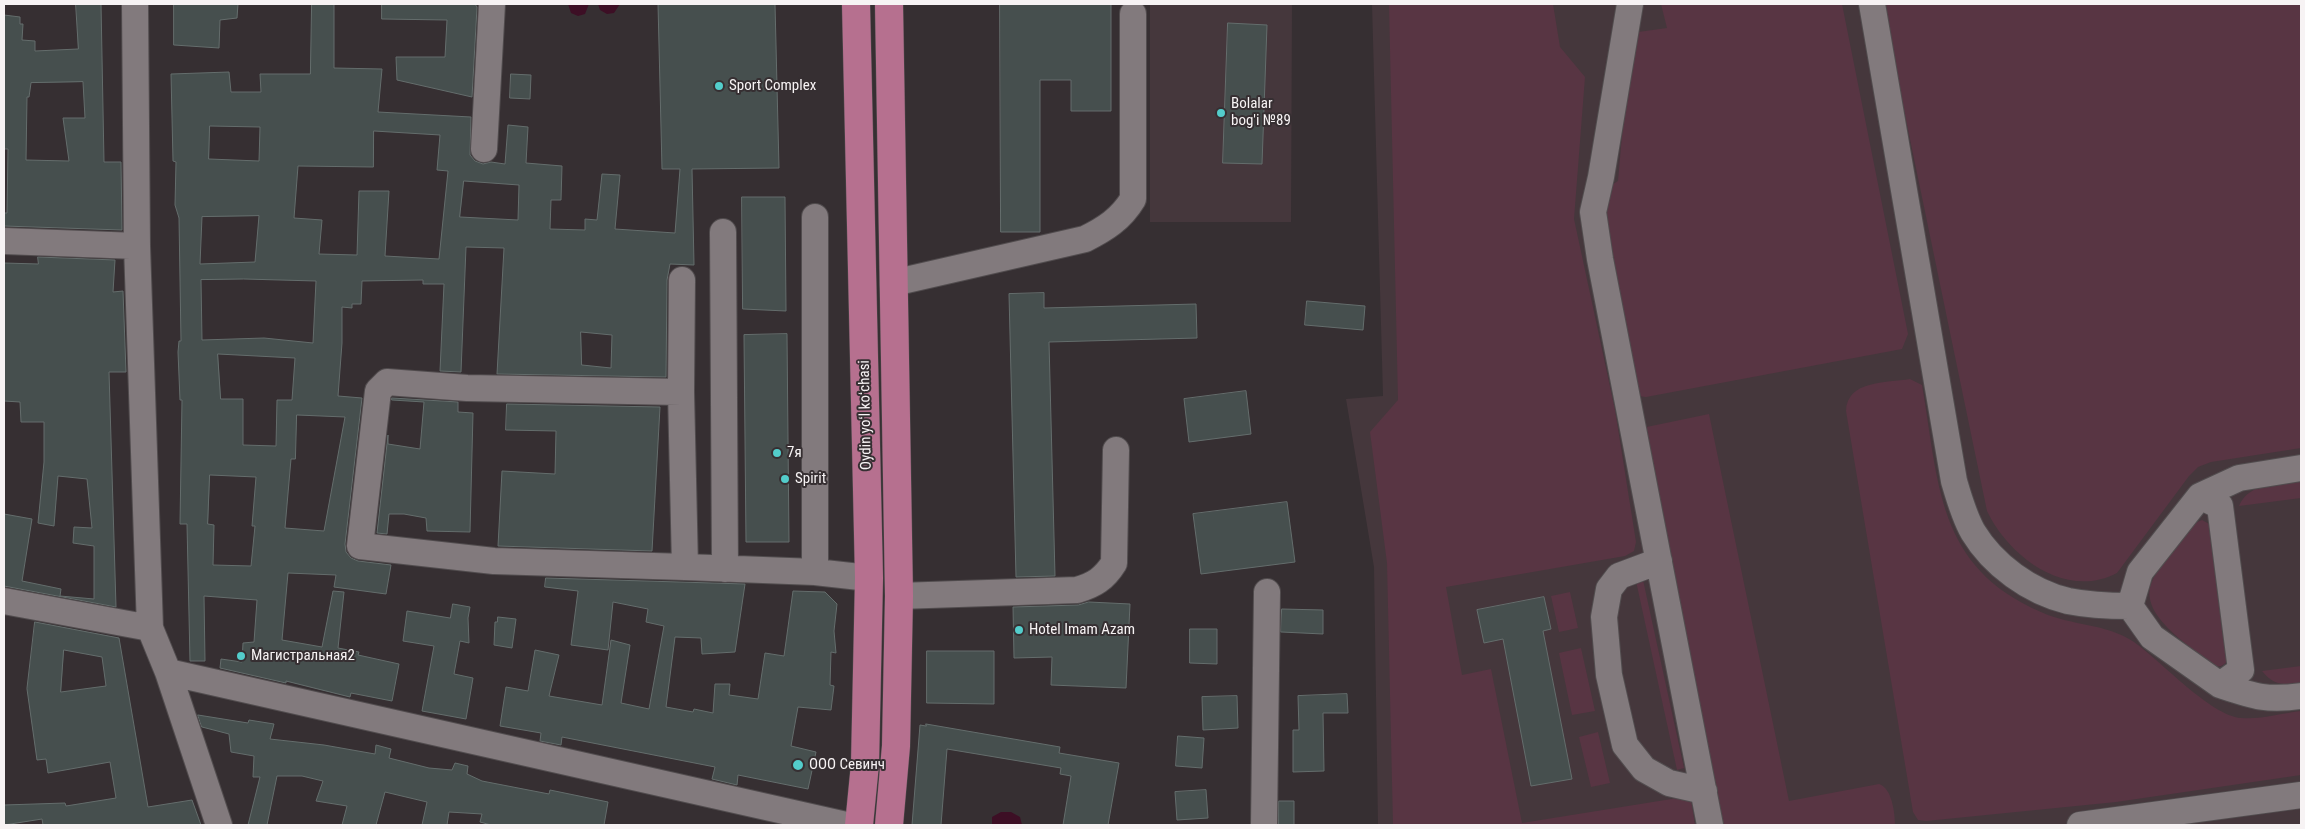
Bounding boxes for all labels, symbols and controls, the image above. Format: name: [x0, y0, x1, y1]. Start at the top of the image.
place label: Sport Complex: [729, 77, 816, 95]
marker: Sport Complex: [713, 80, 725, 92]
place label: Bolalar bog'i №89: [1231, 95, 1291, 130]
marker: Bolalar bog'i №89: [1215, 107, 1227, 119]
street label: Oydin yoʻl koʻchasi: [856, 360, 876, 470]
place label: 7я: [787, 444, 802, 462]
marker: 7я: [771, 447, 783, 459]
place label: Spirit: [795, 470, 826, 488]
marker: Spirit: [779, 473, 791, 485]
place label: Hotel Imam Azam: [1029, 621, 1135, 639]
marker: Hotel Imam Azam: [1013, 624, 1025, 636]
place label: Магистральная2: [251, 647, 355, 665]
marker: Магистральная2: [235, 650, 247, 662]
place label: ООО Севинч: [809, 756, 885, 774]
marker: ООО Севинч: [791, 758, 805, 772]

